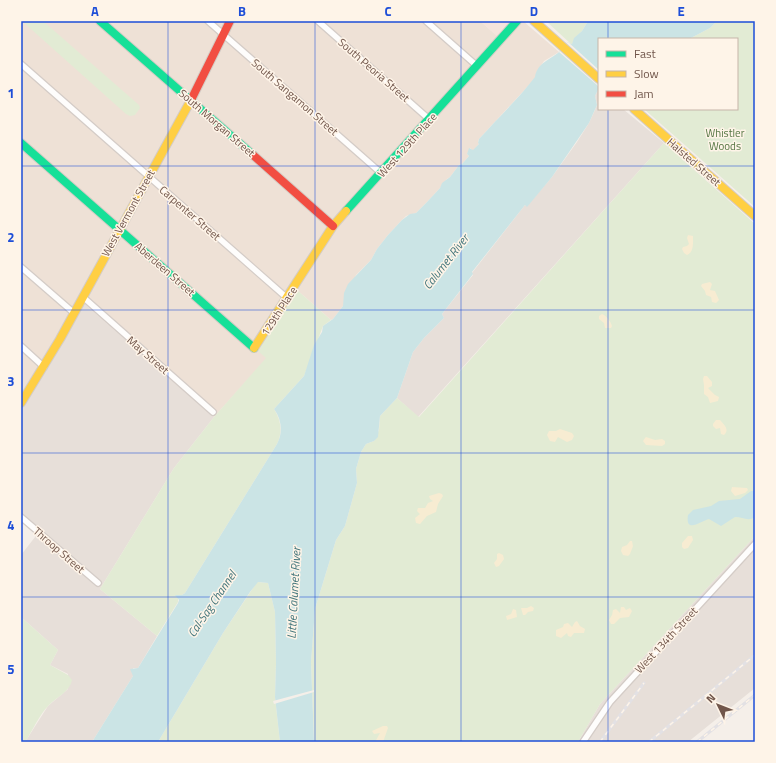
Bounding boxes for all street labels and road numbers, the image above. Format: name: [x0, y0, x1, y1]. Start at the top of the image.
street label: South Peoria Street: [335, 34, 413, 106]
street label: South Sangamon Street: [248, 55, 342, 139]
street label: South Morgan Street: [175, 85, 259, 161]
street label: West 129th Place: [374, 109, 441, 181]
street label: Halsted Street: [664, 134, 724, 190]
street label: West Vermont Street: [97, 166, 159, 259]
street label: Carpenter Street: [156, 182, 224, 244]
street label: Aberdeen Street: [131, 238, 199, 300]
street label: 129th Place: [257, 283, 301, 339]
street label: May Street: [124, 332, 173, 378]
street label: Throop Street: [30, 523, 88, 577]
street label: West 134th Street: [631, 603, 701, 677]

